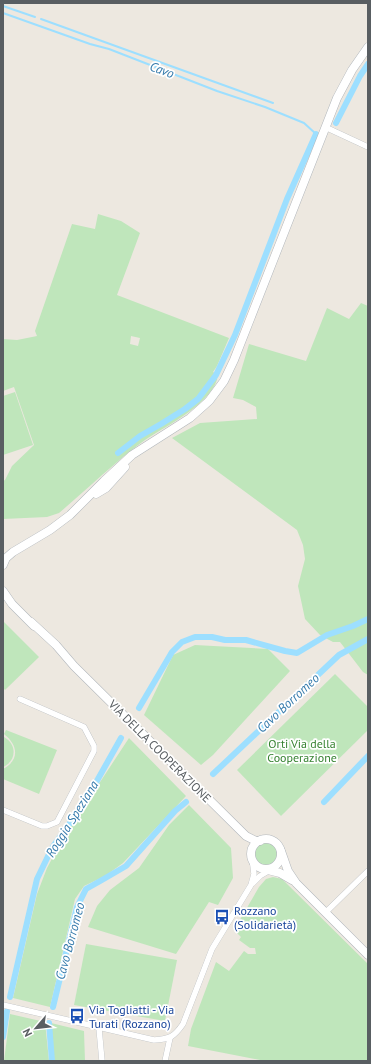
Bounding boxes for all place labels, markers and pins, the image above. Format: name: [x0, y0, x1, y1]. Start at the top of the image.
place label: Rozzano (Solidarietà): [234, 903, 296, 932]
bus stop icon: Rozzano (Solidarietà): [213, 908, 231, 926]
place label: Via Togliatti - Via Turati (Rozzano): [88, 1002, 174, 1031]
bus stop icon: Via Togliatti - Via Turati (Rozzano): [68, 1007, 86, 1025]

